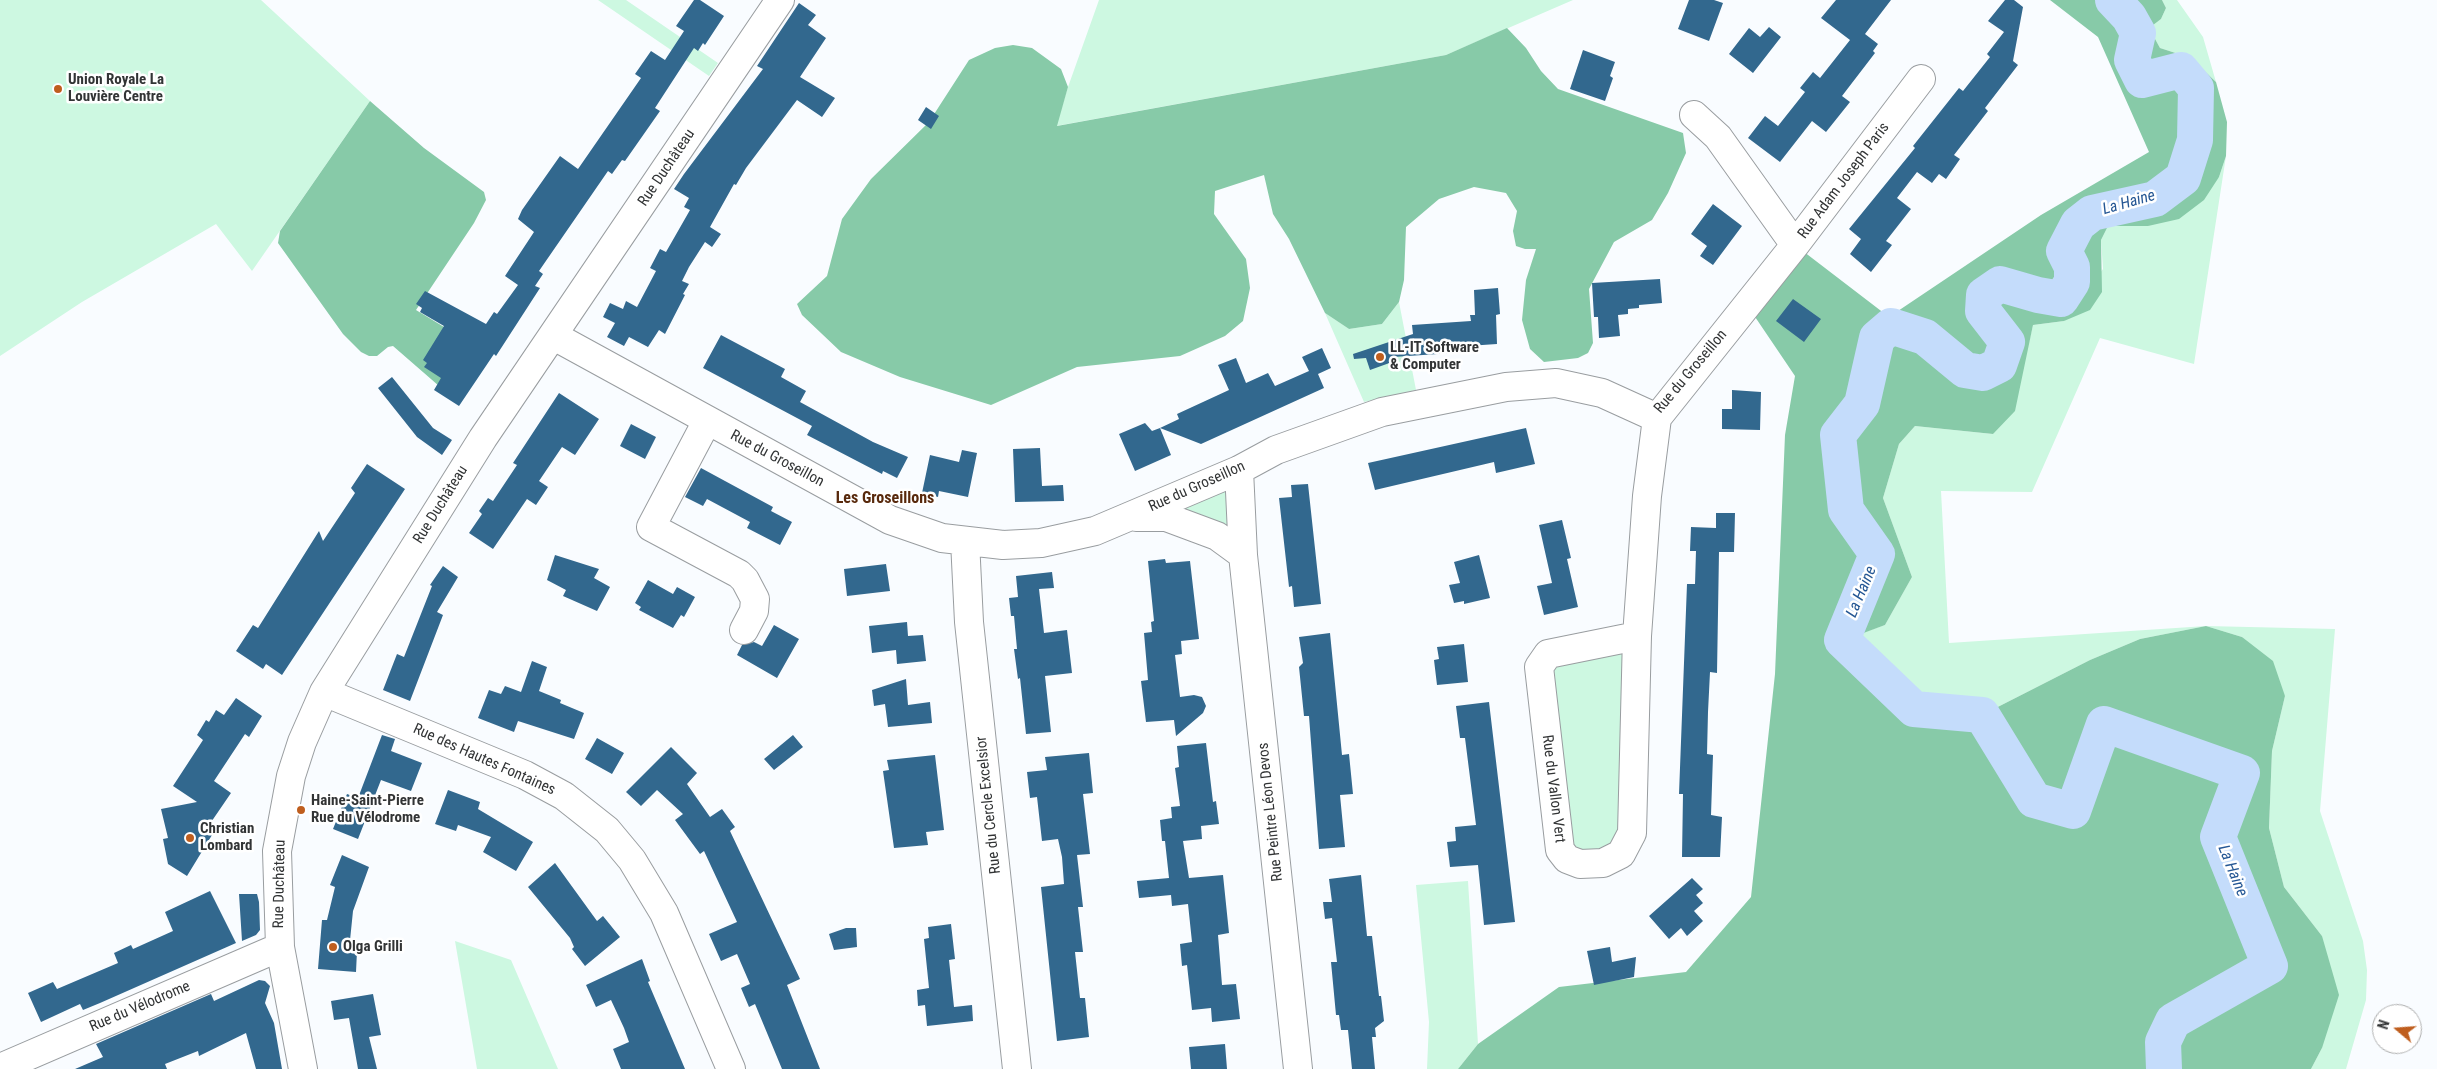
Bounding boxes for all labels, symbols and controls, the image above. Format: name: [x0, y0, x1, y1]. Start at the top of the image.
place label: Union Royale La Louvière Centre: [68, 71, 164, 106]
marker: Union Royale La Louvière Centre: [52, 83, 64, 95]
street label: Rue Adam Joseph Paris: [1794, 119, 1894, 243]
street label: Rue Duchâteau: [635, 126, 699, 210]
water label: La Haine: [2100, 186, 2158, 220]
street label: Rue du Groseillon: [1651, 327, 1731, 417]
place label: LL-IT Software & Computer: [1390, 339, 1479, 374]
marker: LL-IT Software & Computer: [1374, 351, 1386, 363]
street label: Rue du Groseillon: [727, 427, 827, 491]
street label: Rue du Groseillon: [1146, 458, 1248, 516]
street label: Rue Duchâteau: [410, 463, 472, 547]
district label: Les Groseillons: [836, 489, 934, 509]
water label: La Haine: [1843, 563, 1881, 621]
street label: Rue des Hautes Fontaines: [410, 720, 558, 800]
street label: Rue du Vallon Vert: [1537, 734, 1569, 844]
street label: Rue du Cercle Excelsior: [973, 735, 1005, 875]
street label: Rue Peintre Léon Devos: [1255, 742, 1287, 882]
place label: Haine-Saint-Pierre Rue du Vélodrome: [311, 792, 424, 827]
marker: Haine-Saint-Pierre Rue du Vélodrome: [295, 804, 307, 816]
place label: Christian Lombard: [200, 820, 254, 855]
marker: Christian Lombard: [184, 832, 196, 844]
street label: Rue Duchâteau: [270, 839, 290, 929]
water label: La Haine: [2213, 842, 2251, 900]
place label: Olga Grilli: [343, 938, 403, 956]
marker: Olga Grilli: [327, 941, 339, 953]
street label: Rue du Vélodrome: [87, 978, 193, 1036]
north arrow: [2372, 1004, 2422, 1054]
text: N: [2375, 1018, 2393, 1031]

